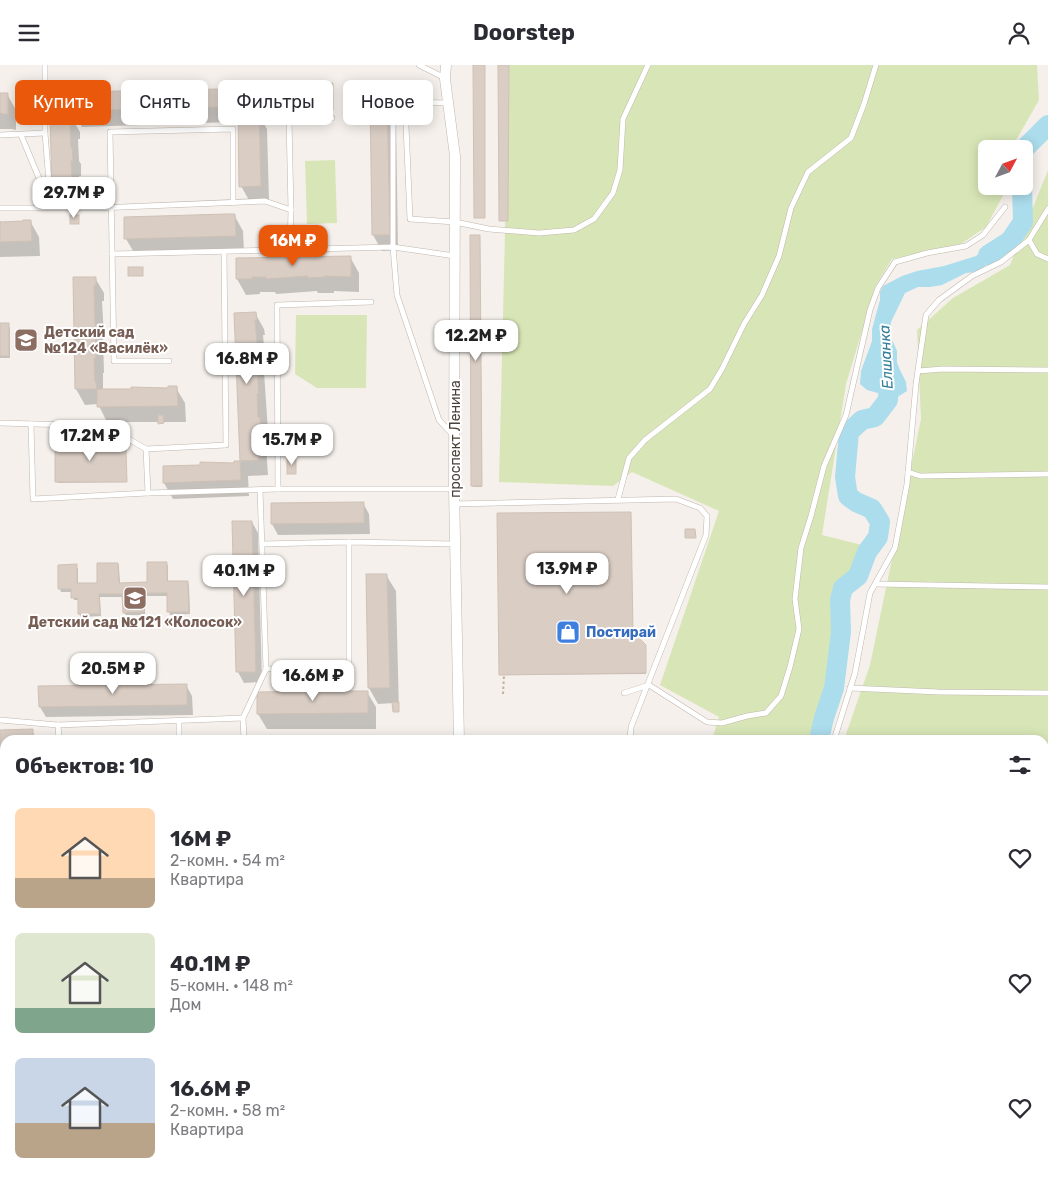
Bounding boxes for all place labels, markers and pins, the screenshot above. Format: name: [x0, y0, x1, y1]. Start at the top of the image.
pin: 29.7M ₽: [28, 177, 120, 219]
pin: 16M ₽: [258, 225, 328, 267]
pin: 12.2M ₽: [430, 319, 522, 362]
place label: Детский сад №124 «Василёк»: [44, 324, 168, 357]
school or university icon: Детский сад №124 «Василёк»: [13, 327, 39, 353]
pin: 16.8M ₽: [201, 343, 293, 385]
pin: 17.2M ₽: [44, 419, 136, 462]
pin: 15.7M ₽: [246, 423, 338, 466]
pin: 13.9M ₽: [521, 553, 613, 595]
pin: 40.1M ₽: [198, 555, 290, 597]
school or university icon: Детский сад №121 «Колосок»: [122, 585, 148, 611]
place label: Детский сад №121 «Колосок»: [28, 614, 242, 631]
shop icon: Постирай: [555, 619, 581, 645]
place label: Постирай: [586, 624, 656, 641]
pin: 20.5M ₽: [67, 653, 159, 695]
pin: 16.6M ₽: [267, 659, 359, 702]

